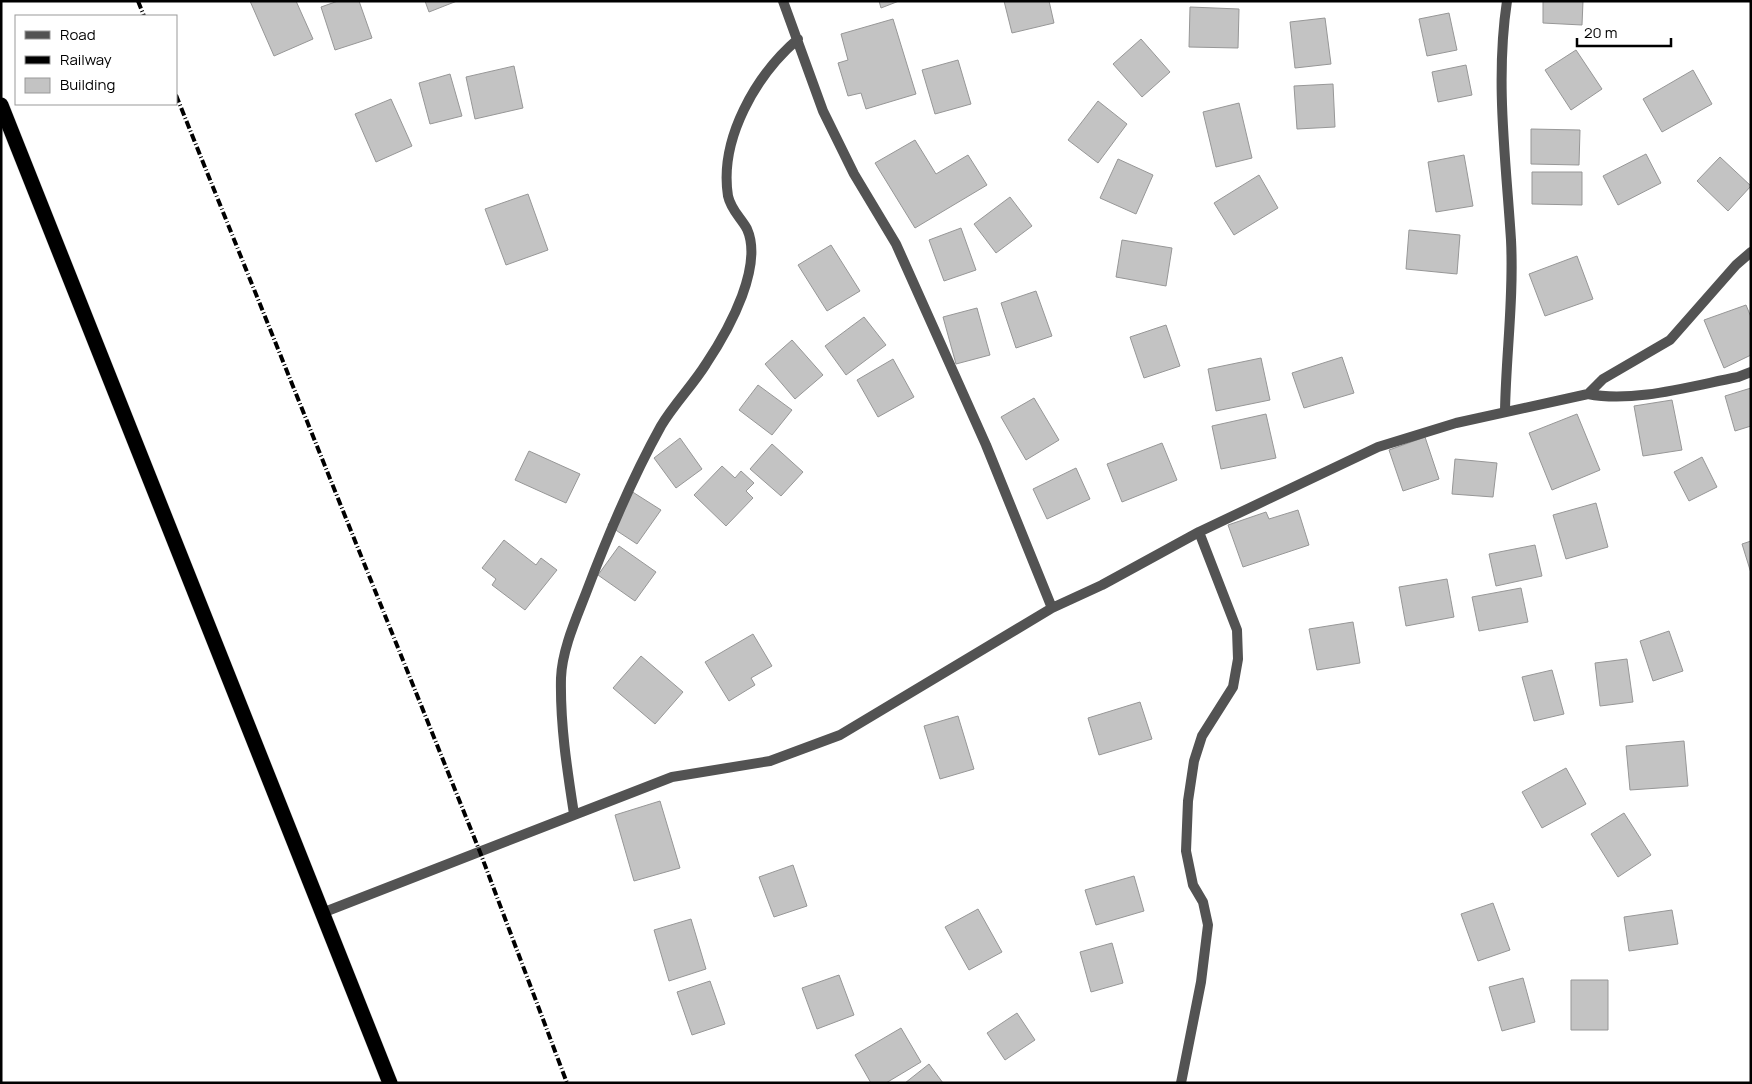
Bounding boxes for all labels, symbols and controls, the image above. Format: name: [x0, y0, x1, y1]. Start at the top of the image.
legend: [15, 15, 178, 105]
scale bar: [1577, 15, 1671, 47]
text: 20 m: [1584, 22, 1617, 43]
text: Road: [60, 24, 96, 45]
text: Railway: [60, 49, 112, 70]
text: Building: [60, 74, 115, 95]

